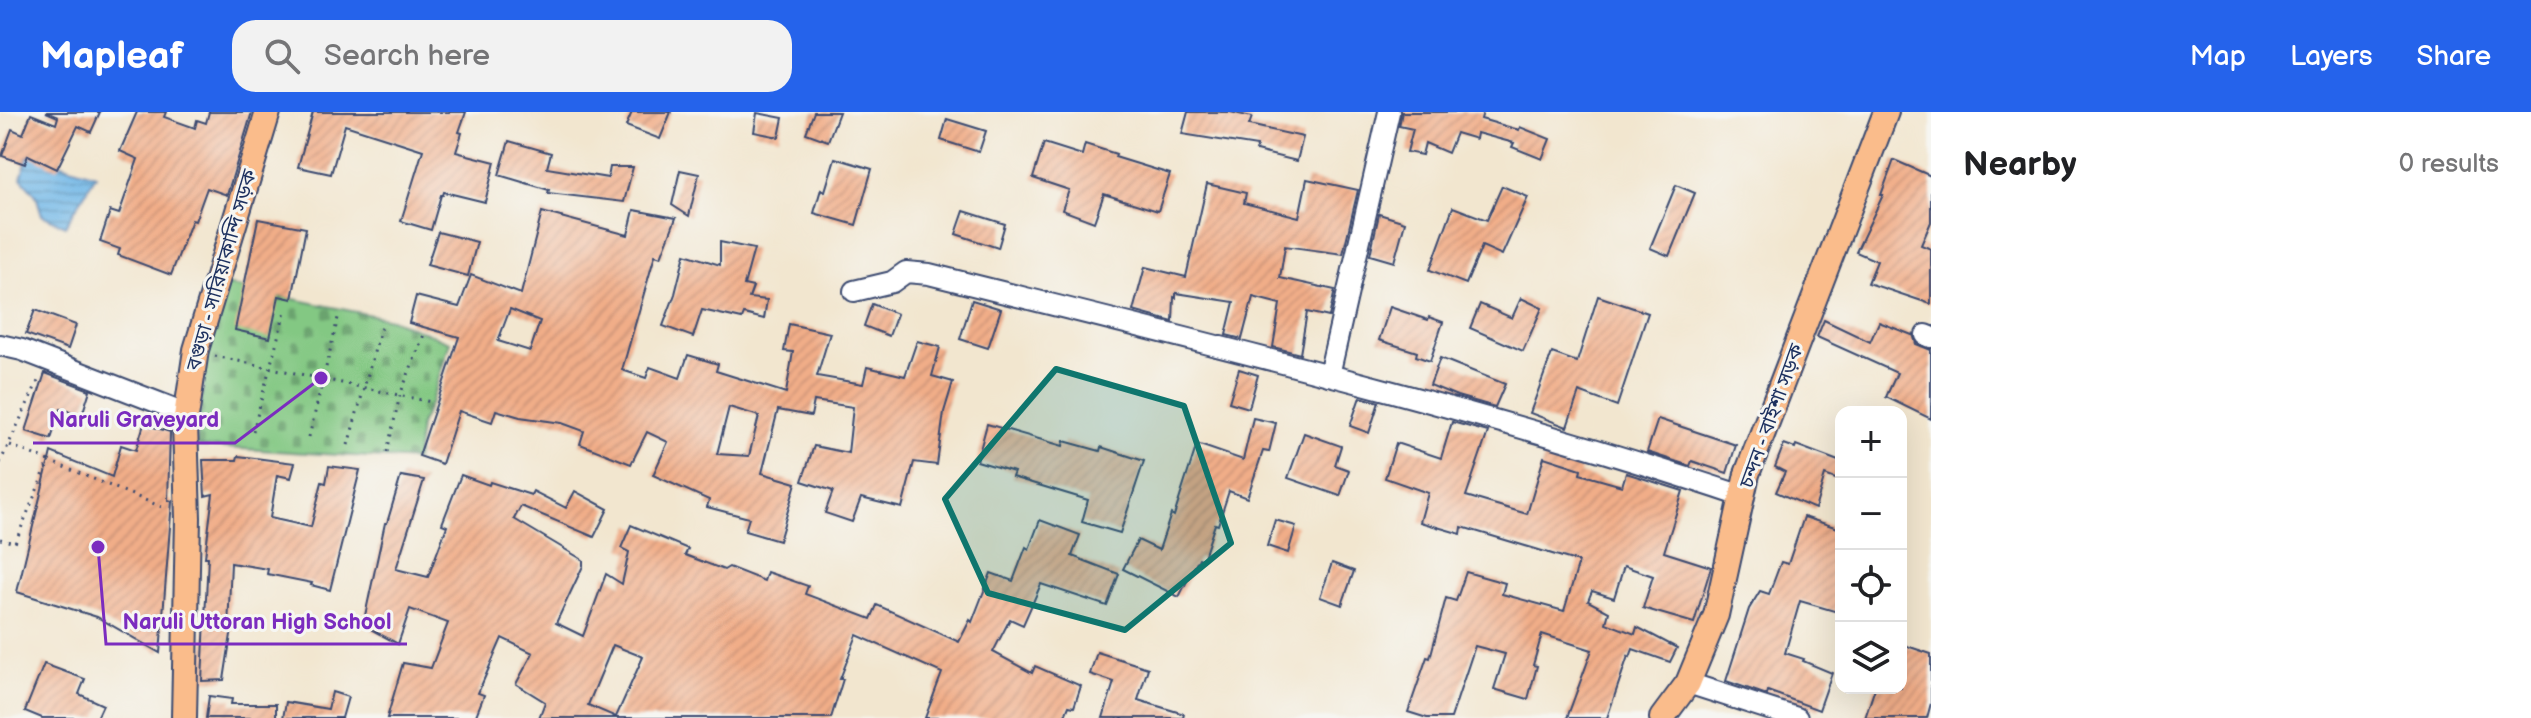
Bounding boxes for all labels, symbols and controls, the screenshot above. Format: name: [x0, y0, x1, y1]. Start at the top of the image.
search box: [232, 20, 792, 92]
text: Mapleaf: [40, 34, 184, 79]
icon: search: [260, 34, 304, 78]
text: Search here: [324, 38, 490, 74]
text: Map: [2190, 40, 2246, 73]
text: Layers: [2290, 40, 2373, 73]
text: Share: [2417, 40, 2491, 73]
text: Nearby: [1963, 144, 2077, 185]
text: 0 results: [2399, 149, 2499, 180]
street label: বগুড়া - সারিয়াকান্দি সড়ক: [181, 166, 262, 374]
street label: চন্দন - বাইশা সড়ক: [1734, 340, 1809, 492]
callout: Naruli Graveyard: [33, 397, 235, 443]
map controls: [1835, 406, 1907, 694]
button: +: [1835, 406, 1907, 478]
text: Naruli Graveyard: [49, 407, 219, 434]
button: −: [1835, 478, 1907, 550]
button: locate: [1835, 550, 1907, 622]
callout: Naruli Uttoran High School: [106, 598, 407, 644]
text: Naruli Uttoran High School: [123, 609, 391, 636]
button: layers: [1835, 622, 1907, 694]

